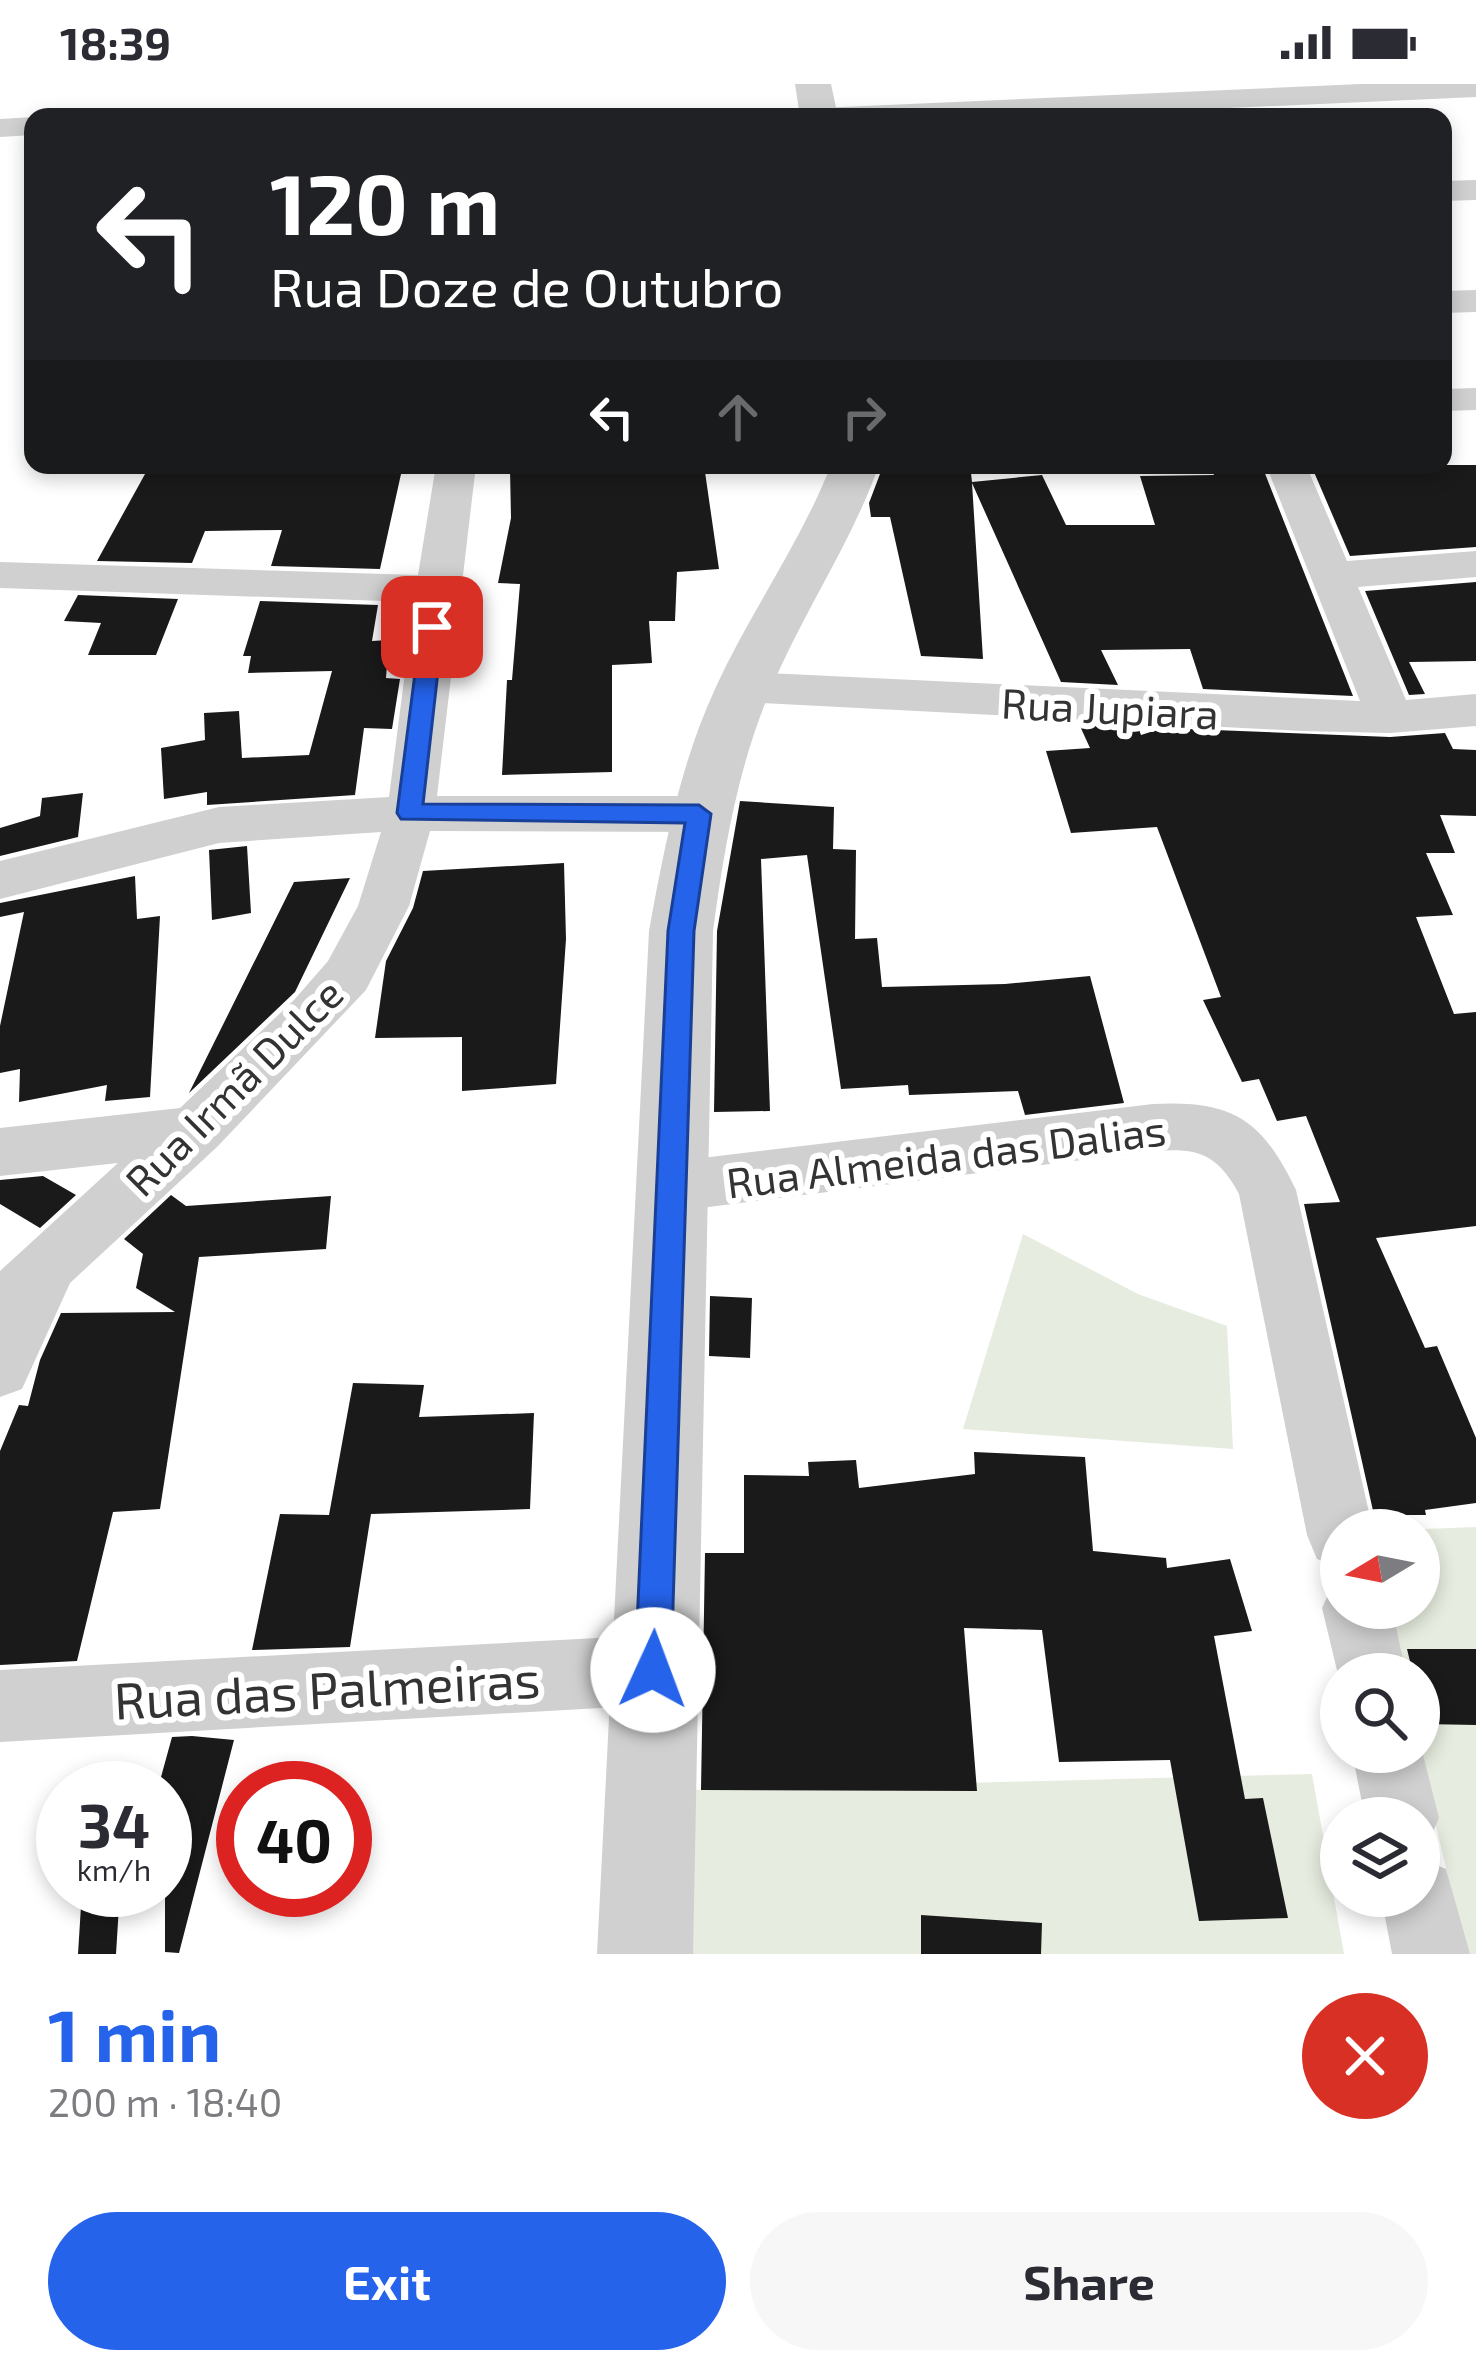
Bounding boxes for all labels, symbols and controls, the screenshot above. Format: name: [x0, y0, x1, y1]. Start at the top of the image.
text: 18:39: [60, 15, 171, 69]
text: 120 m: [270, 151, 500, 252]
icon: left: [72, 156, 228, 312]
text: Rua Doze de Outubro: [270, 253, 783, 318]
icon: left: [579, 384, 645, 450]
icon: ahead: [705, 384, 771, 450]
icon: right: [831, 384, 897, 450]
pin: [381, 576, 483, 678]
icon: arrive: [399, 594, 465, 660]
street label: Rua Jupiara: [1000, 676, 1220, 738]
street label: Rua Irmã Dulce: [114, 967, 352, 1205]
street label: Rua Almeida das Dalias: [723, 1103, 1169, 1207]
north arrow: [1320, 1509, 1440, 1629]
map controls: [1320, 1509, 1440, 1917]
position arrow: [590, 1607, 716, 1733]
street label: Rua das Palmeiras: [112, 1646, 542, 1730]
button: search: [1320, 1653, 1440, 1773]
speed limit sign: 40: [216, 1761, 372, 1917]
text: 34: [78, 1788, 150, 1860]
button: layers: [1320, 1797, 1440, 1917]
text: km/h: [77, 1851, 151, 1887]
text: 1 min: [48, 1990, 221, 2076]
button: close: [1302, 1993, 1428, 2119]
text: 200 m · 18:40: [48, 2078, 282, 2125]
button: Exit: [48, 2212, 726, 2350]
button: Share: [750, 2212, 1428, 2350]

